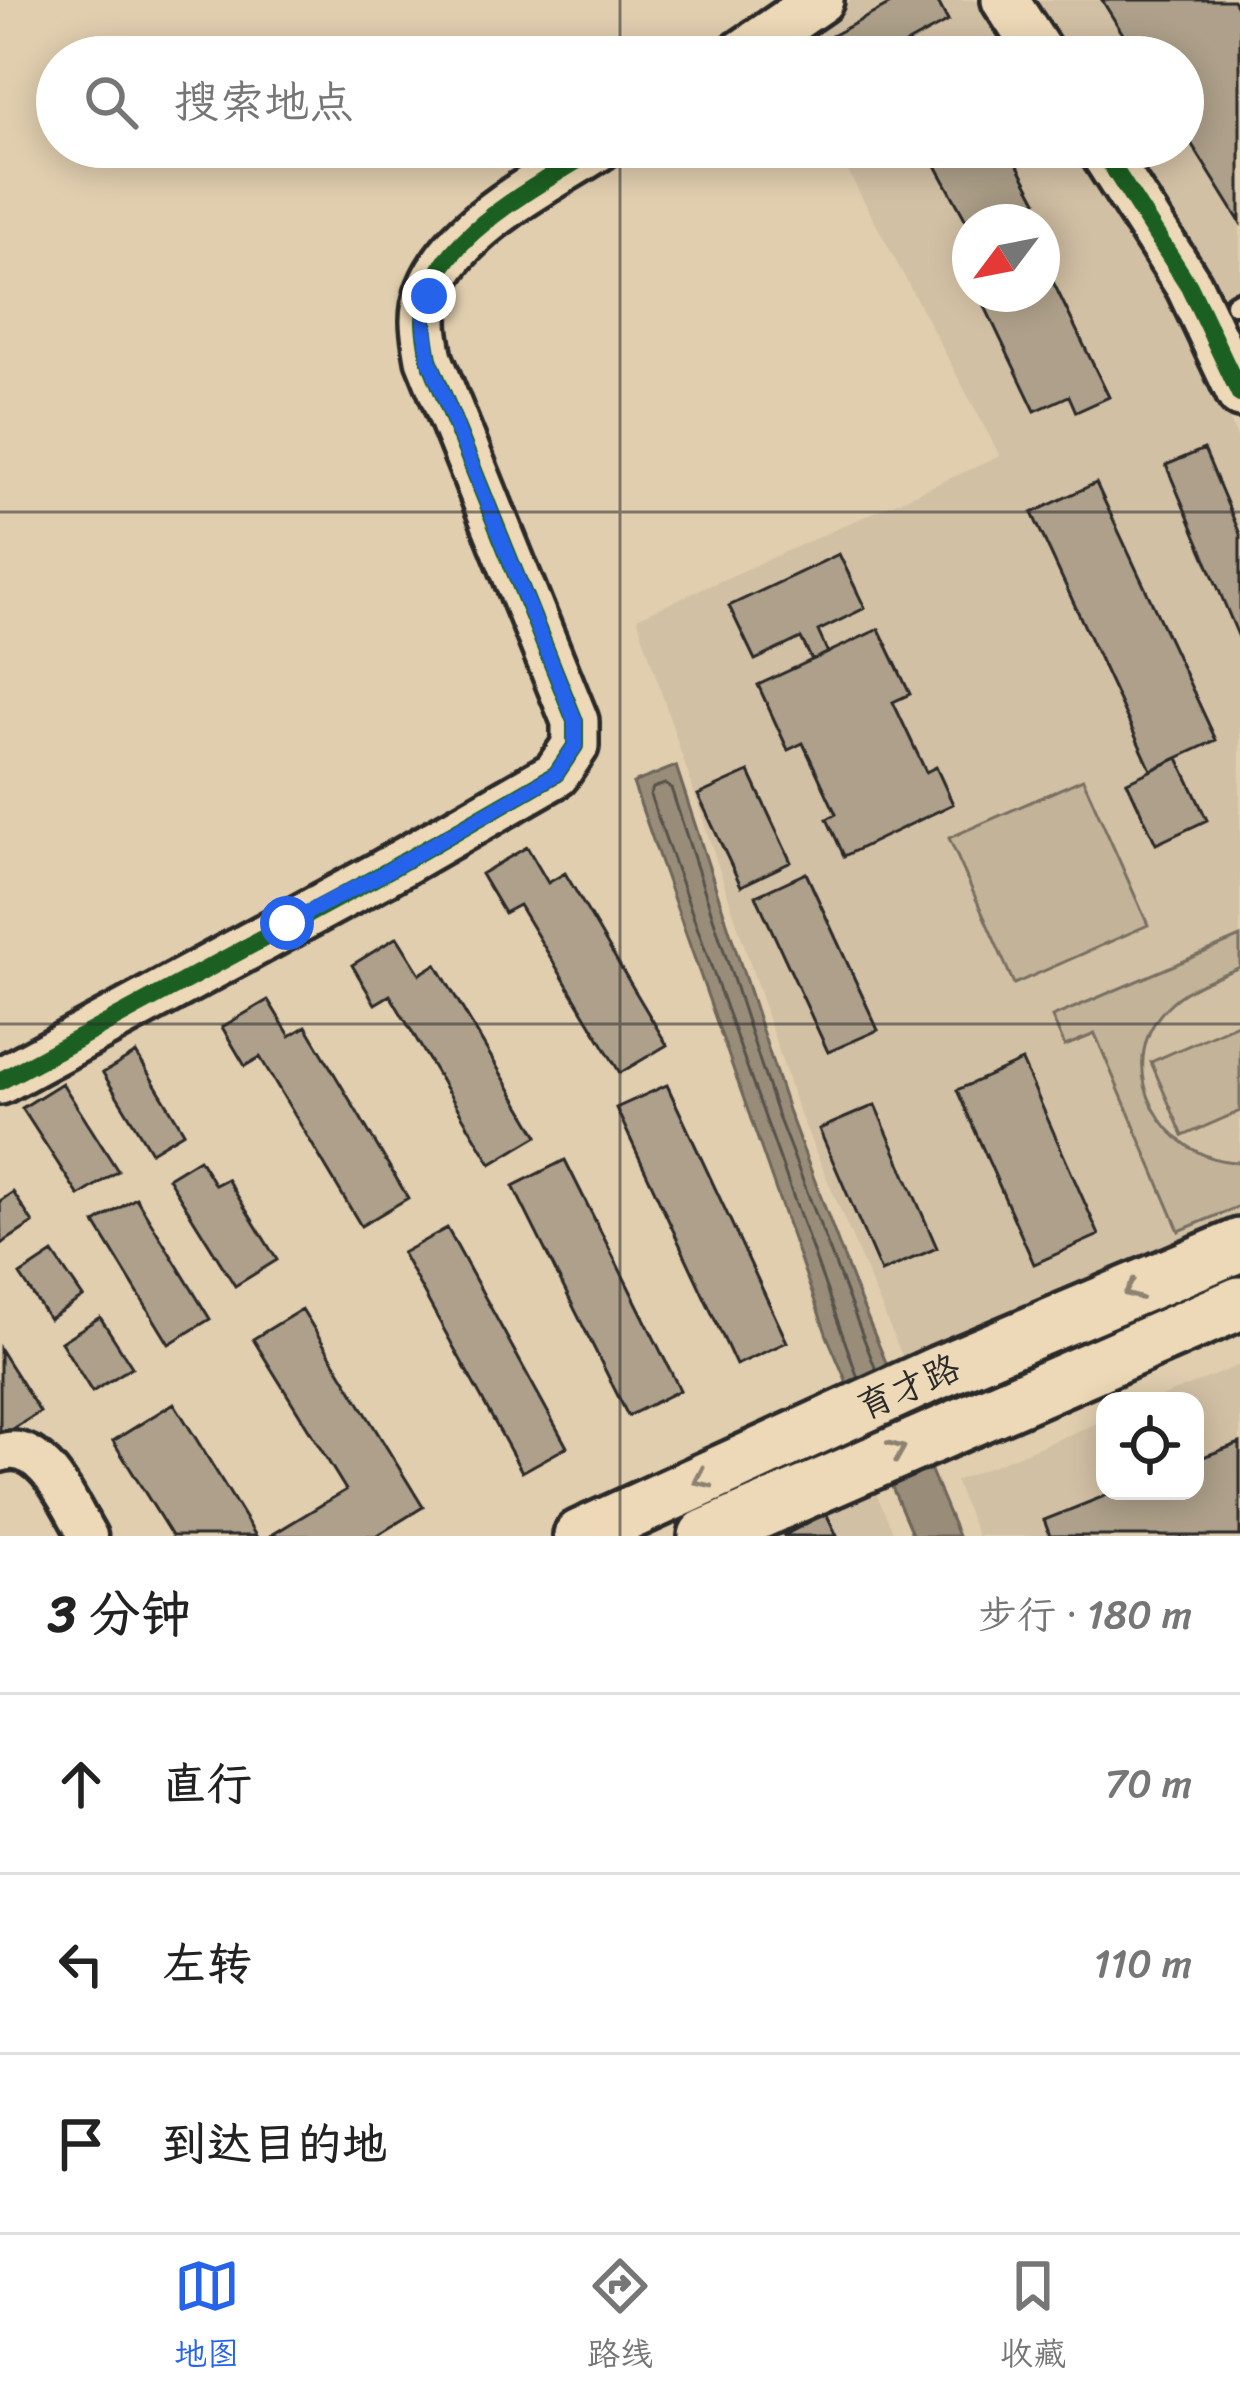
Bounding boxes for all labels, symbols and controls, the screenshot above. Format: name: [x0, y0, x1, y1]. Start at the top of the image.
search box: [36, 36, 1204, 168]
text: 搜索地点: [174, 62, 354, 142]
icon: search: [78, 69, 144, 135]
north arrow: [952, 204, 1060, 312]
route end: [402, 269, 456, 323]
route start: [260, 896, 314, 950]
one-way arrow: [1123, 1276, 1145, 1300]
street label: 育才路: [846, 1336, 971, 1438]
map controls: [1096, 1392, 1204, 1500]
button: locate: [1096, 1392, 1204, 1500]
one-way arrow: [885, 1440, 906, 1464]
one-way arrow: [693, 1465, 714, 1488]
text: 3 分钟: [48, 1569, 191, 1659]
text: 步行 · 180 m: [978, 1580, 1192, 1649]
text: 直行: [162, 1744, 252, 1824]
text: 70 m: [1105, 1749, 1192, 1818]
icon: ahead: [48, 1751, 114, 1817]
text: 左转: [162, 1924, 252, 2004]
text: 110 m: [1094, 1929, 1192, 1998]
icon: left: [48, 1931, 114, 1997]
text: 到达目的地: [162, 2104, 387, 2184]
icon: arrive: [48, 2111, 114, 2177]
tab: 地图: [174, 2253, 240, 2383]
tab: 路线: [587, 2253, 653, 2383]
tab: 收藏: [1000, 2253, 1066, 2383]

